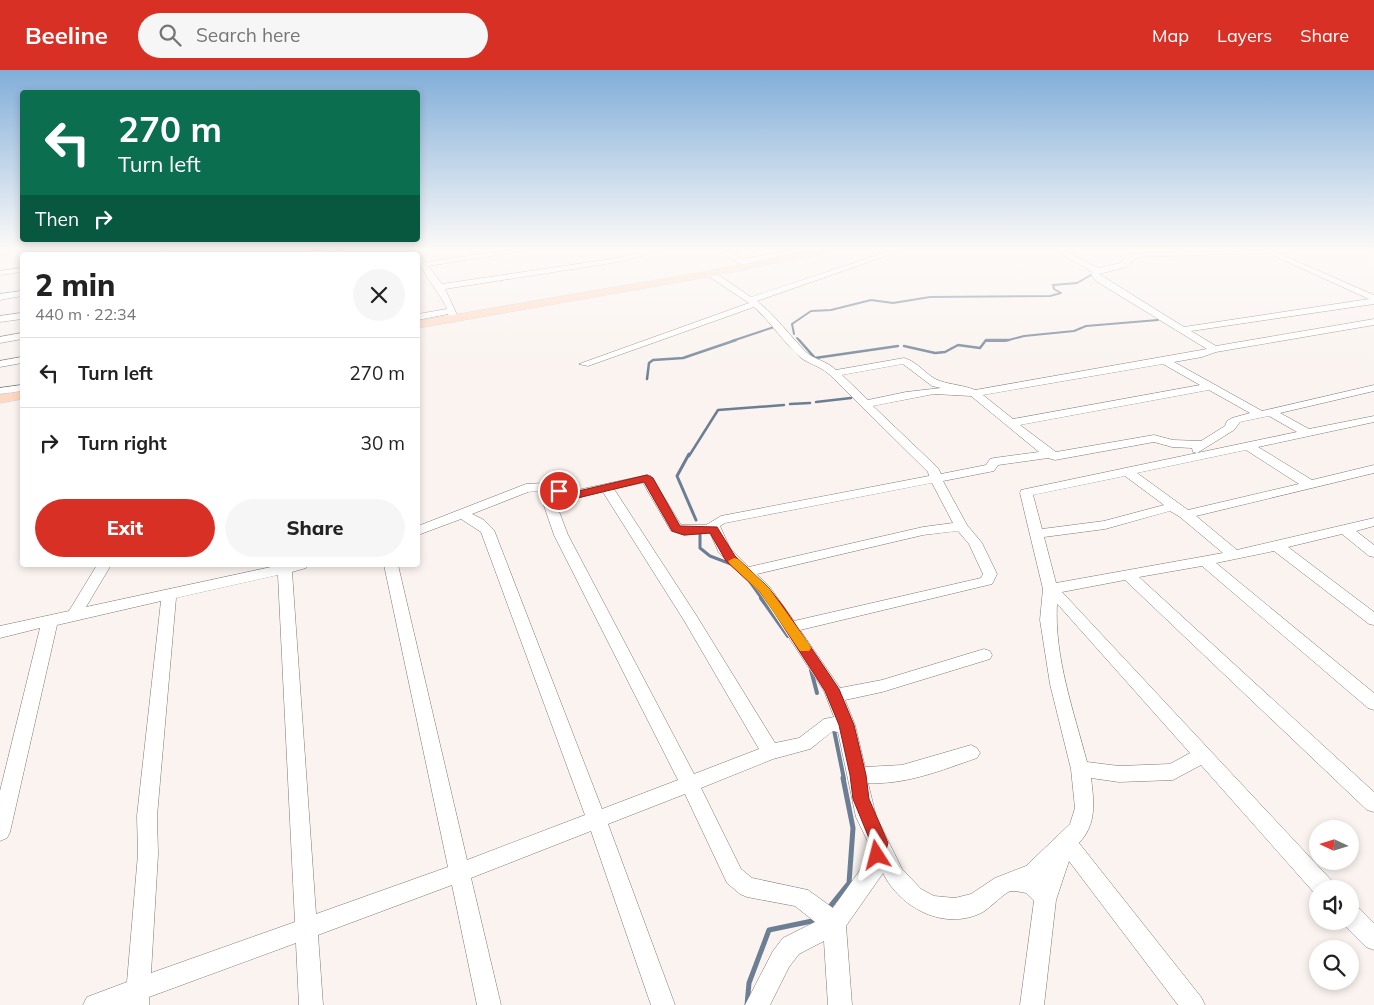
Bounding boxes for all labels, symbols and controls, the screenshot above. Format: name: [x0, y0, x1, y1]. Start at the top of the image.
search box: [138, 13, 488, 58]
text: Beeline: [25, 20, 108, 50]
icon: search: [156, 21, 184, 49]
text: Search here: [196, 23, 300, 47]
text: Map: [1152, 24, 1189, 47]
text: Layers: [1217, 24, 1272, 47]
text: Share: [1300, 24, 1349, 47]
text: 270 m: [118, 107, 222, 151]
icon: left: [35, 110, 100, 175]
text: Turn left: [118, 150, 201, 178]
icon: right: [89, 205, 117, 233]
text: Then: [35, 207, 79, 231]
text: 2 min: [35, 266, 115, 304]
button: close: [353, 269, 405, 321]
text: 440 m · 22:34: [35, 304, 136, 324]
icon: left: [35, 359, 63, 387]
text: Turn left: [78, 361, 153, 385]
text: 270 m: [349, 361, 405, 385]
icon: right: [35, 429, 63, 457]
text: Turn right: [78, 431, 167, 455]
text: 30 m: [361, 431, 405, 455]
pin: [538, 470, 580, 512]
icon: arrive: [545, 477, 573, 505]
button: Exit: [35, 499, 215, 557]
button: Share: [225, 499, 405, 557]
north arrow: [1309, 820, 1359, 870]
map controls: [1309, 820, 1359, 990]
position arrow: [850, 828, 902, 880]
button: sound: [1309, 880, 1359, 930]
button: search: [1309, 940, 1359, 990]

